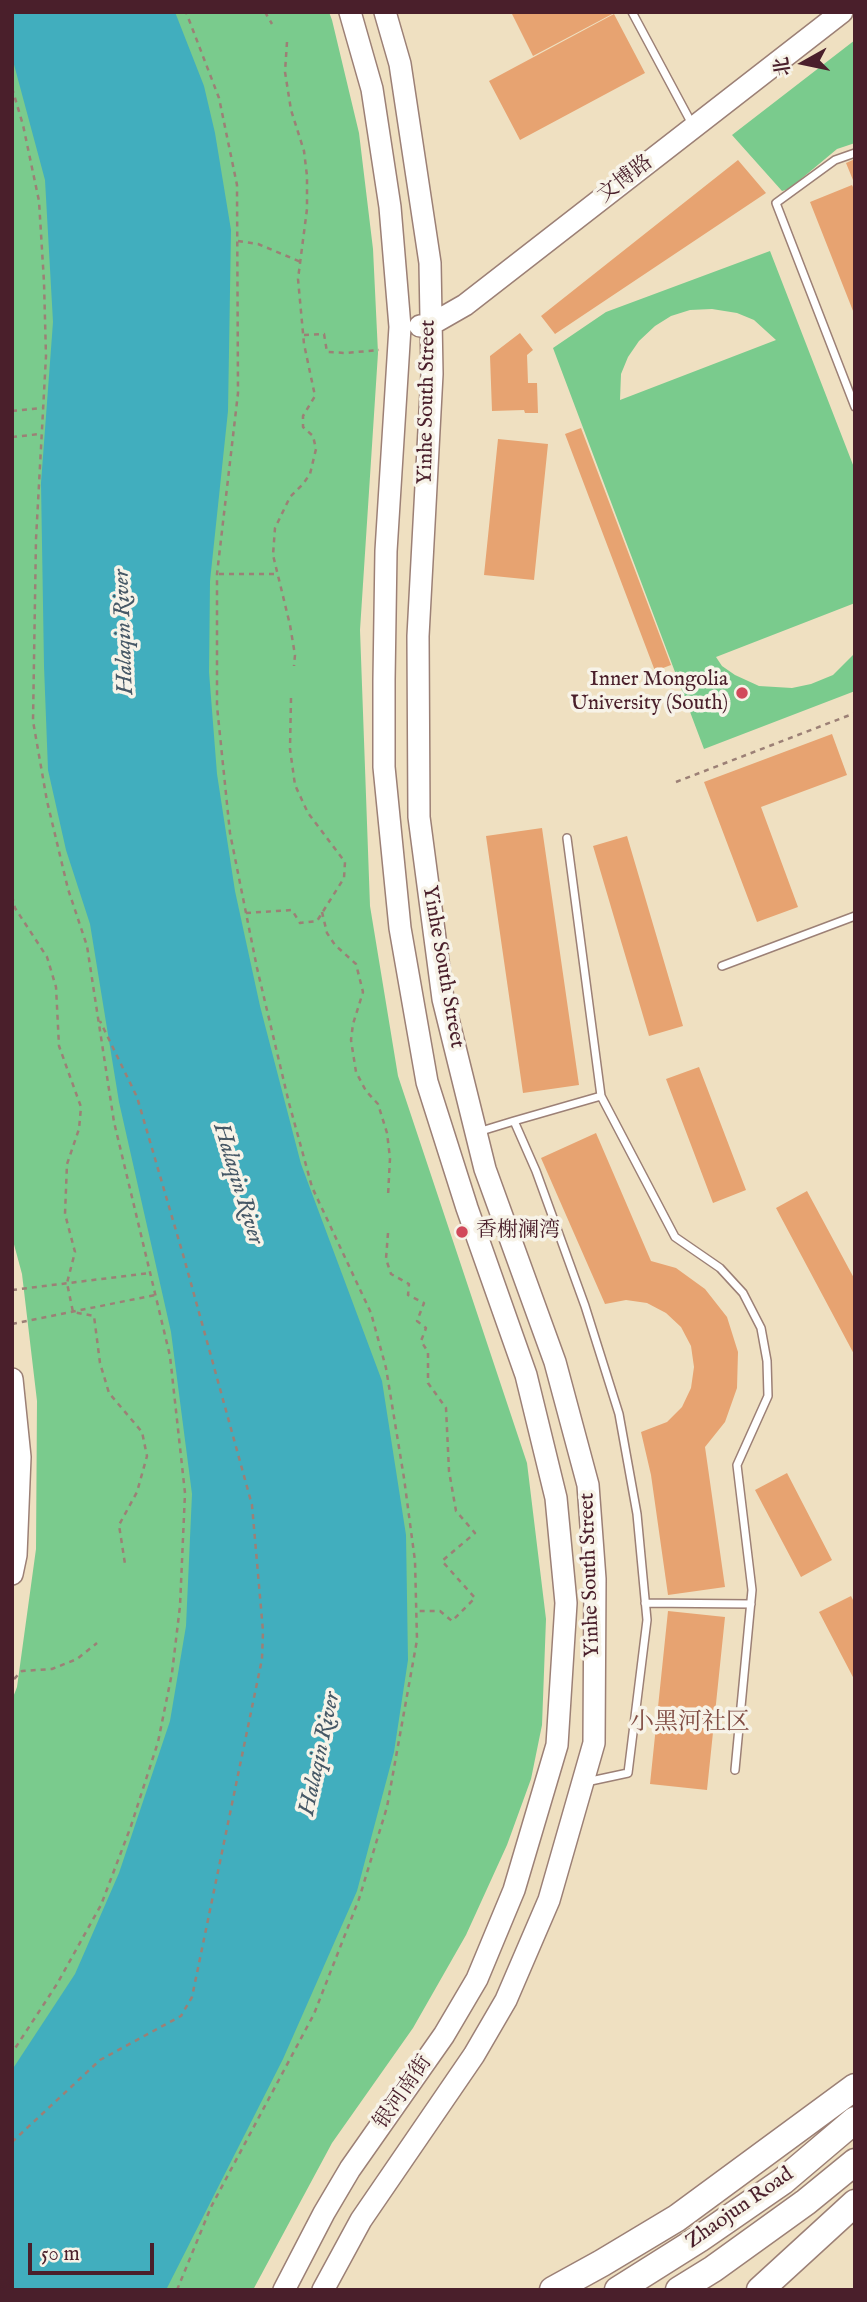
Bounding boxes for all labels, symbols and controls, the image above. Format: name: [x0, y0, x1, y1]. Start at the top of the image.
north arrow: [769, 28, 839, 98]
text: 北: [770, 55, 797, 78]
street label: 文博路: [593, 151, 659, 209]
street label: Yinhe South Street: [414, 319, 442, 485]
water label: Halaqin River: [109, 569, 141, 695]
place label: Inner Mongolia University (South): [570, 668, 728, 718]
marker: Inner Mongolia University (South): [734, 685, 750, 701]
street label: Yinhe South Street: [415, 884, 469, 1050]
water label: Halaqin River: [205, 1120, 269, 1248]
place label: 香榭澜湾: [476, 1219, 560, 1245]
marker: 香榭澜湾: [454, 1224, 470, 1240]
street label: Yinhe South Street: [576, 1492, 606, 1658]
water label: Halaqin River: [294, 1690, 348, 1818]
district label: 小黑河社区: [630, 1710, 750, 1738]
street label: 银河南街: [370, 2051, 438, 2135]
street label: Zhaojun Road: [681, 2163, 799, 2255]
scale bar: [32, 2228, 158, 2272]
text: 50 m: [41, 2241, 80, 2268]

